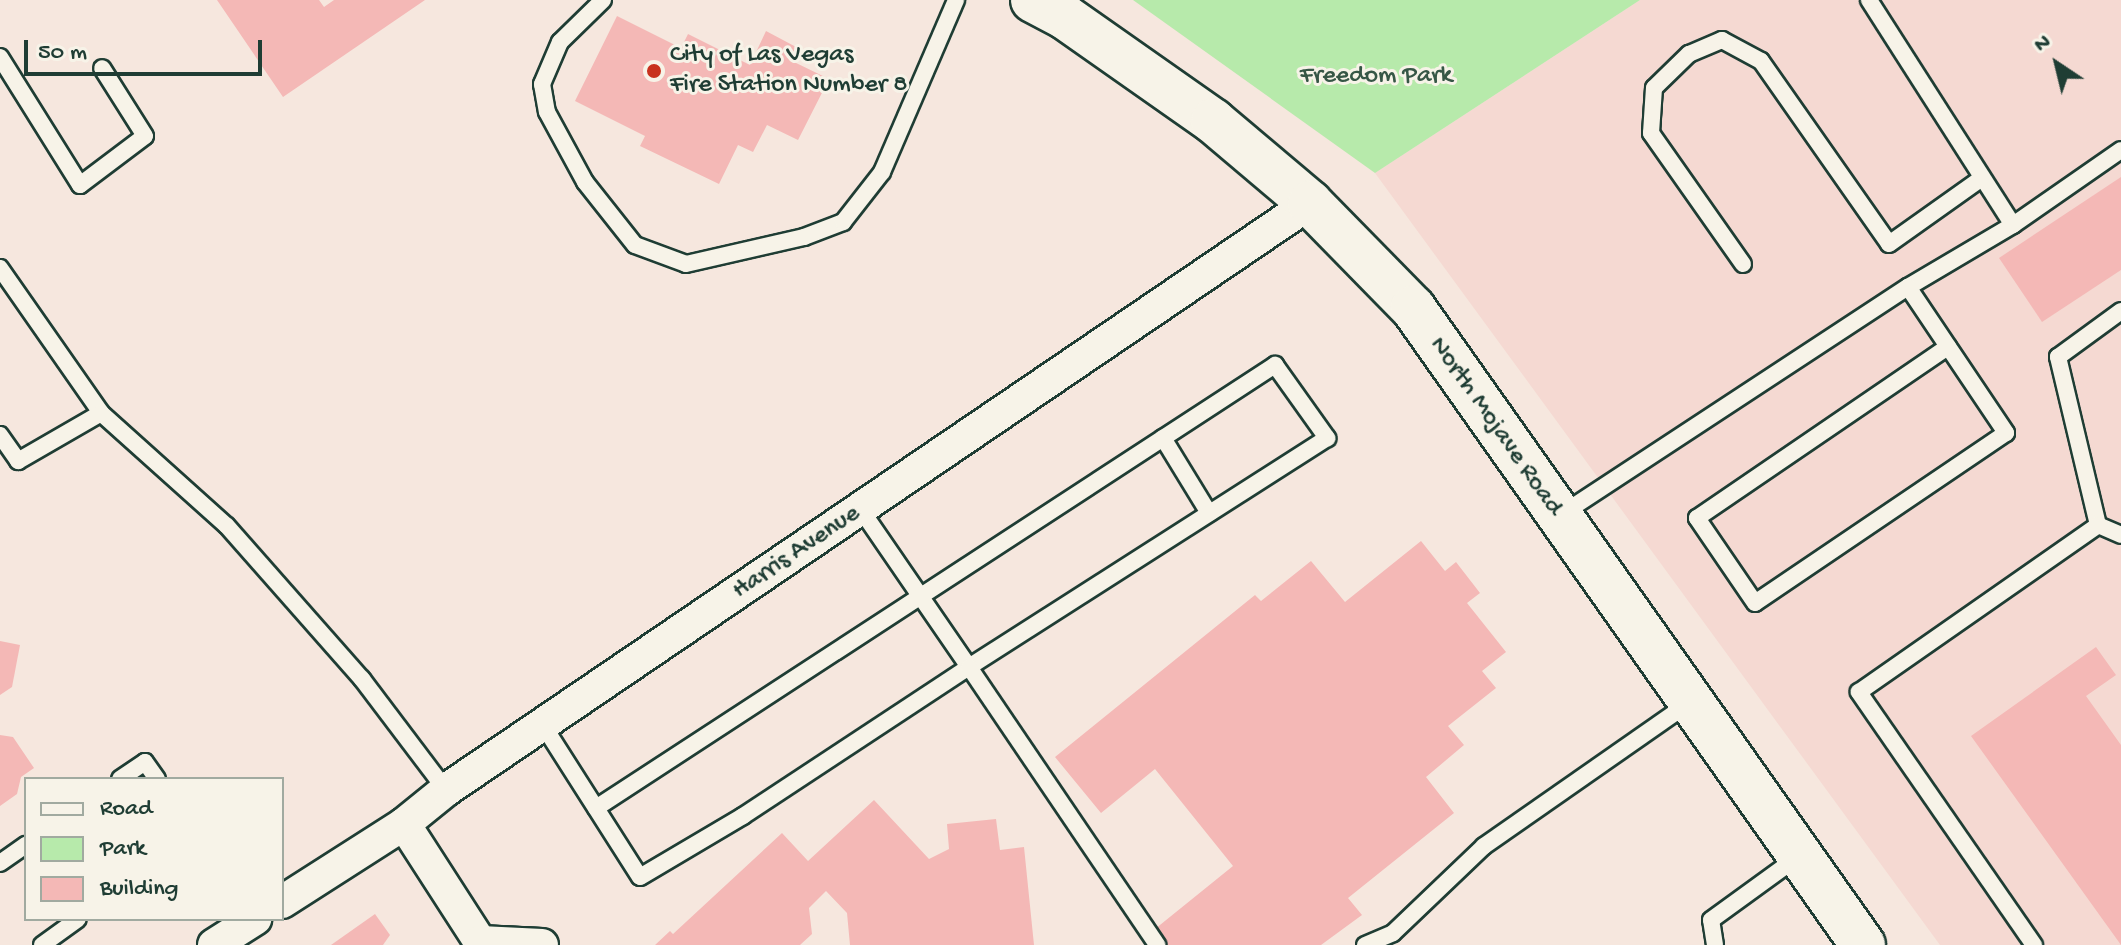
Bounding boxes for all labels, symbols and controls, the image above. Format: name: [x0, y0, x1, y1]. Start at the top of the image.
scale bar: [28, 24, 266, 74]
north arrow: [2017, 24, 2097, 104]
text: N: [2030, 30, 2057, 59]
text: 50 m: [38, 39, 87, 68]
place label: City of Las Vegas Fire Station Number 8: [670, 40, 907, 102]
park label: Freedom Park: [1300, 61, 1452, 93]
marker: City of Las Vegas Fire Station Number 8: [645, 62, 663, 80]
street label: North Mojave Road: [1421, 331, 1569, 523]
street label: Harris Avenue: [727, 499, 867, 607]
legend: [24, 777, 284, 921]
text: Road: [100, 795, 152, 824]
text: Park: [100, 835, 146, 864]
text: Building: [100, 875, 178, 904]

